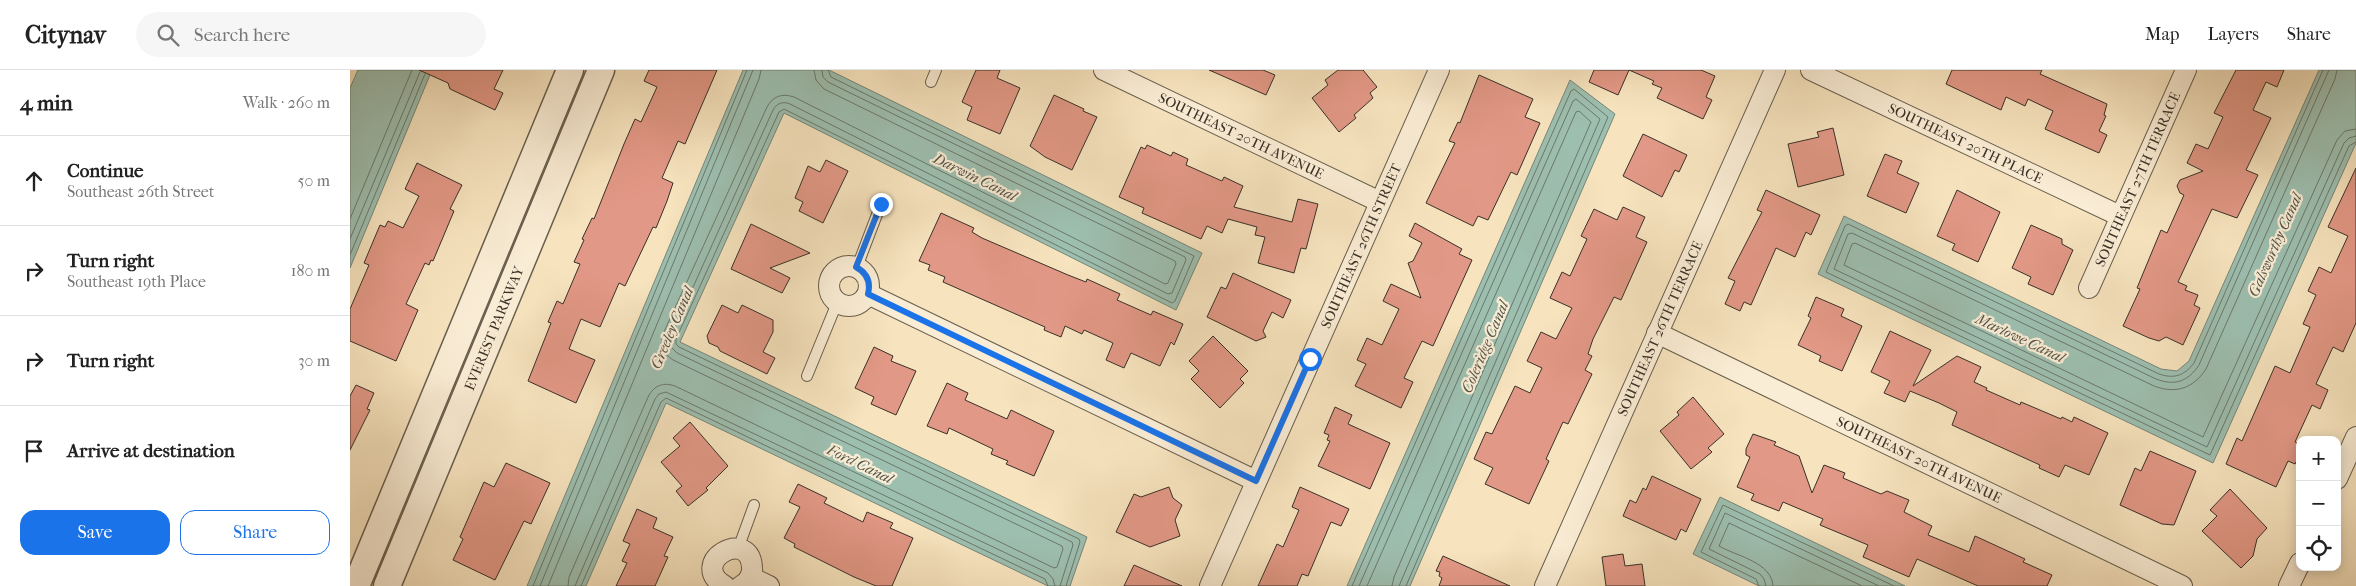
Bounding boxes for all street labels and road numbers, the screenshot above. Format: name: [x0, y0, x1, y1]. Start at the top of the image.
street label: SOUTHEAST 20TH AVENUE: [1155, 89, 1327, 183]
street label: SOUTHEAST 27TH TERRACE: [2092, 89, 2184, 269]
street label: SOUTHEAST 20TH PLACE: [1885, 100, 2046, 187]
street label: SOUTHEAST 26TH STREET: [1317, 161, 1406, 331]
street label: SOUTHEAST 26TH TERRACE: [1614, 238, 1707, 419]
street label: EVEREST PARKWAY: [461, 263, 528, 393]
street label: SOUTHEAST 20TH AVENUE: [1834, 413, 2005, 507]

